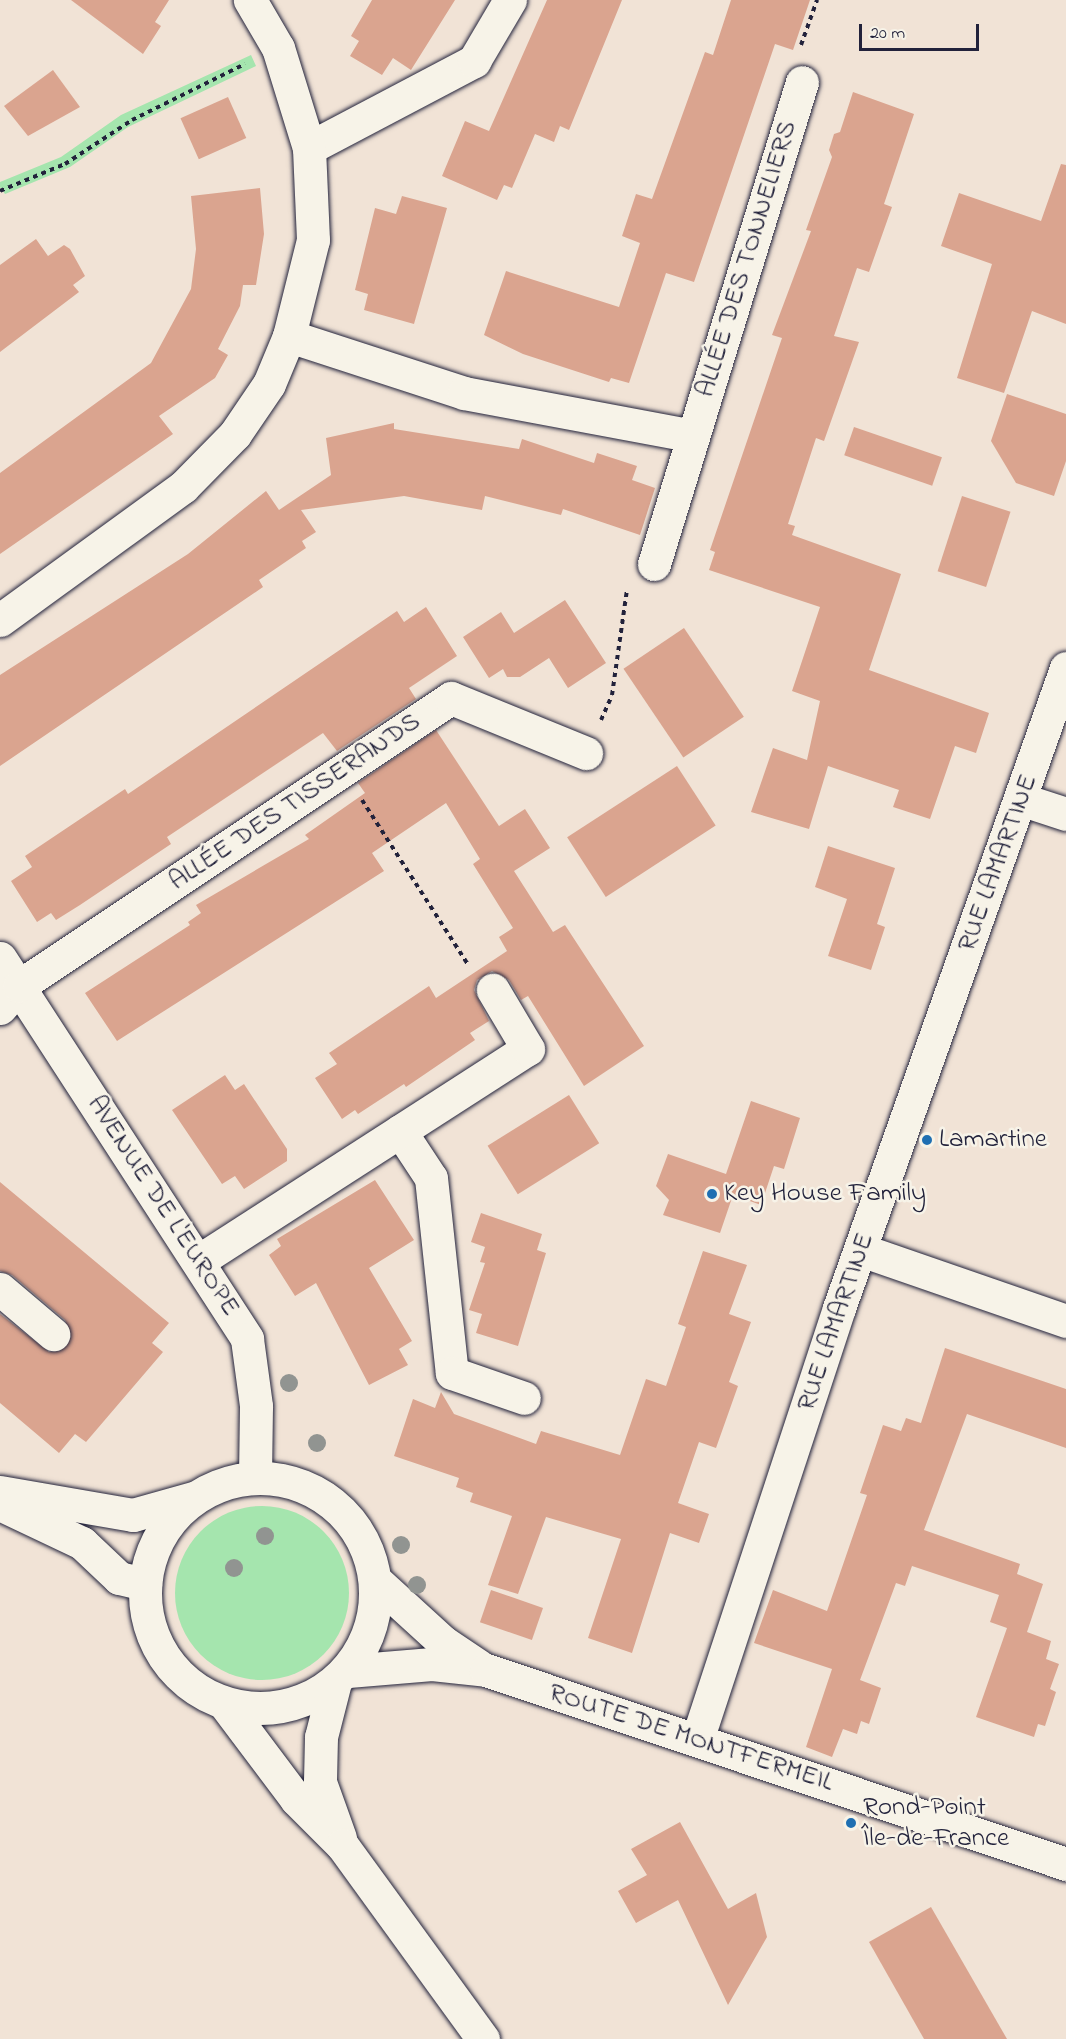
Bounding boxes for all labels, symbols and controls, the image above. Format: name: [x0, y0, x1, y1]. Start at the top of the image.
scale bar: [862, 12, 982, 50]
text: 20 m: [870, 21, 905, 47]
street label: ALLÉE DES TONNELIERS: [690, 117, 804, 401]
street label: ALLÉE DES TISSERANDS: [163, 706, 427, 898]
street label: RUE LAMARTINE: [951, 770, 1045, 956]
street label: AVENUE DE L'EUROPE: [80, 1090, 246, 1322]
place label: Lamartine: [939, 1124, 1047, 1156]
marker: Lamartine: [920, 1133, 934, 1147]
place label: Key House Family: [724, 1178, 926, 1210]
marker: Key House Family: [705, 1187, 719, 1201]
street label: RUE LAMARTINE: [790, 1229, 882, 1415]
street label: ROUTE DE MONTFERMEIL: [545, 1677, 837, 1799]
place label: Rond-Point Île-de-France: [863, 1791, 1009, 1854]
marker: Rond-Point Île-de-France: [844, 1816, 858, 1830]

